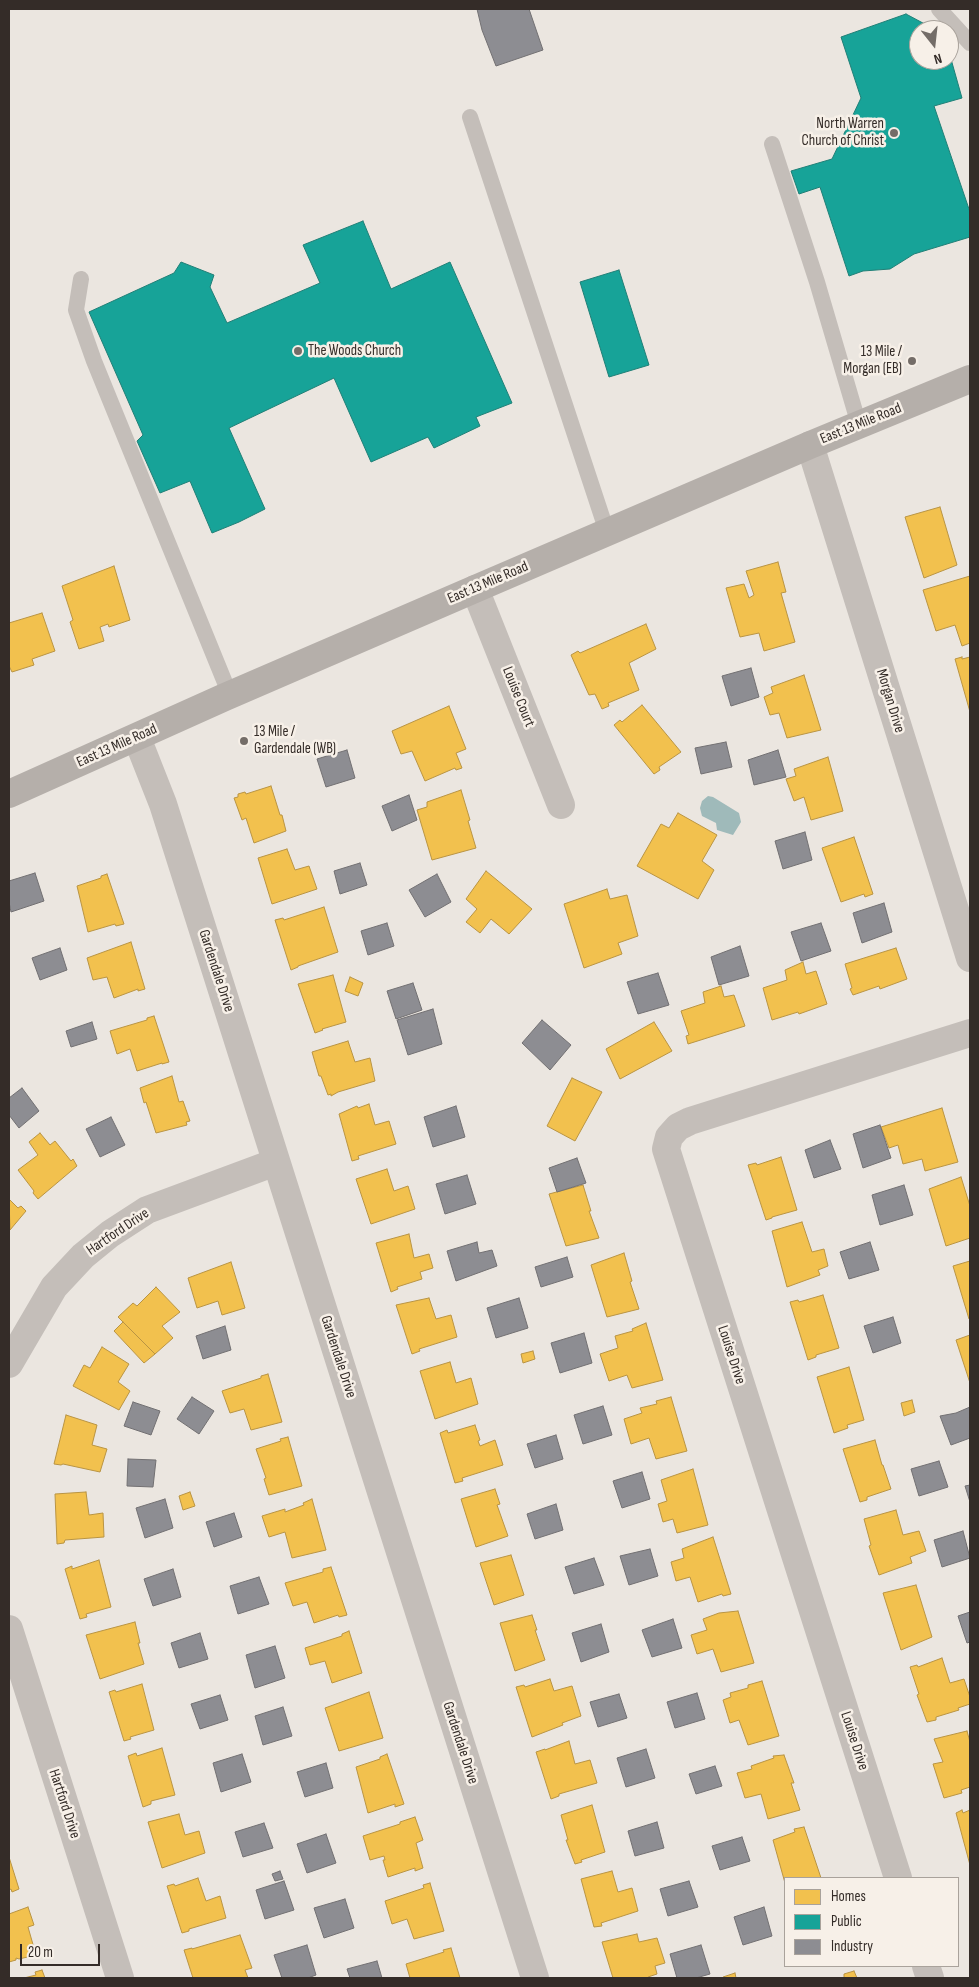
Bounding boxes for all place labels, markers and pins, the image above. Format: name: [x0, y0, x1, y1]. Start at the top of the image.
place label: North Warren Church of Christ: [802, 115, 884, 150]
marker: North Warren Church of Christ: [888, 127, 900, 139]
place label: The Woods Church: [308, 342, 401, 360]
place label: 13 Mile / Morgan (EB): [843, 343, 902, 378]
marker: The Woods Church: [292, 345, 304, 357]
marker: 13 Mile / Morgan (EB): [906, 355, 918, 367]
place label: 13 Mile / Gardendale (WB): [254, 723, 336, 758]
marker: 13 Mile / Gardendale (WB): [238, 735, 250, 747]

